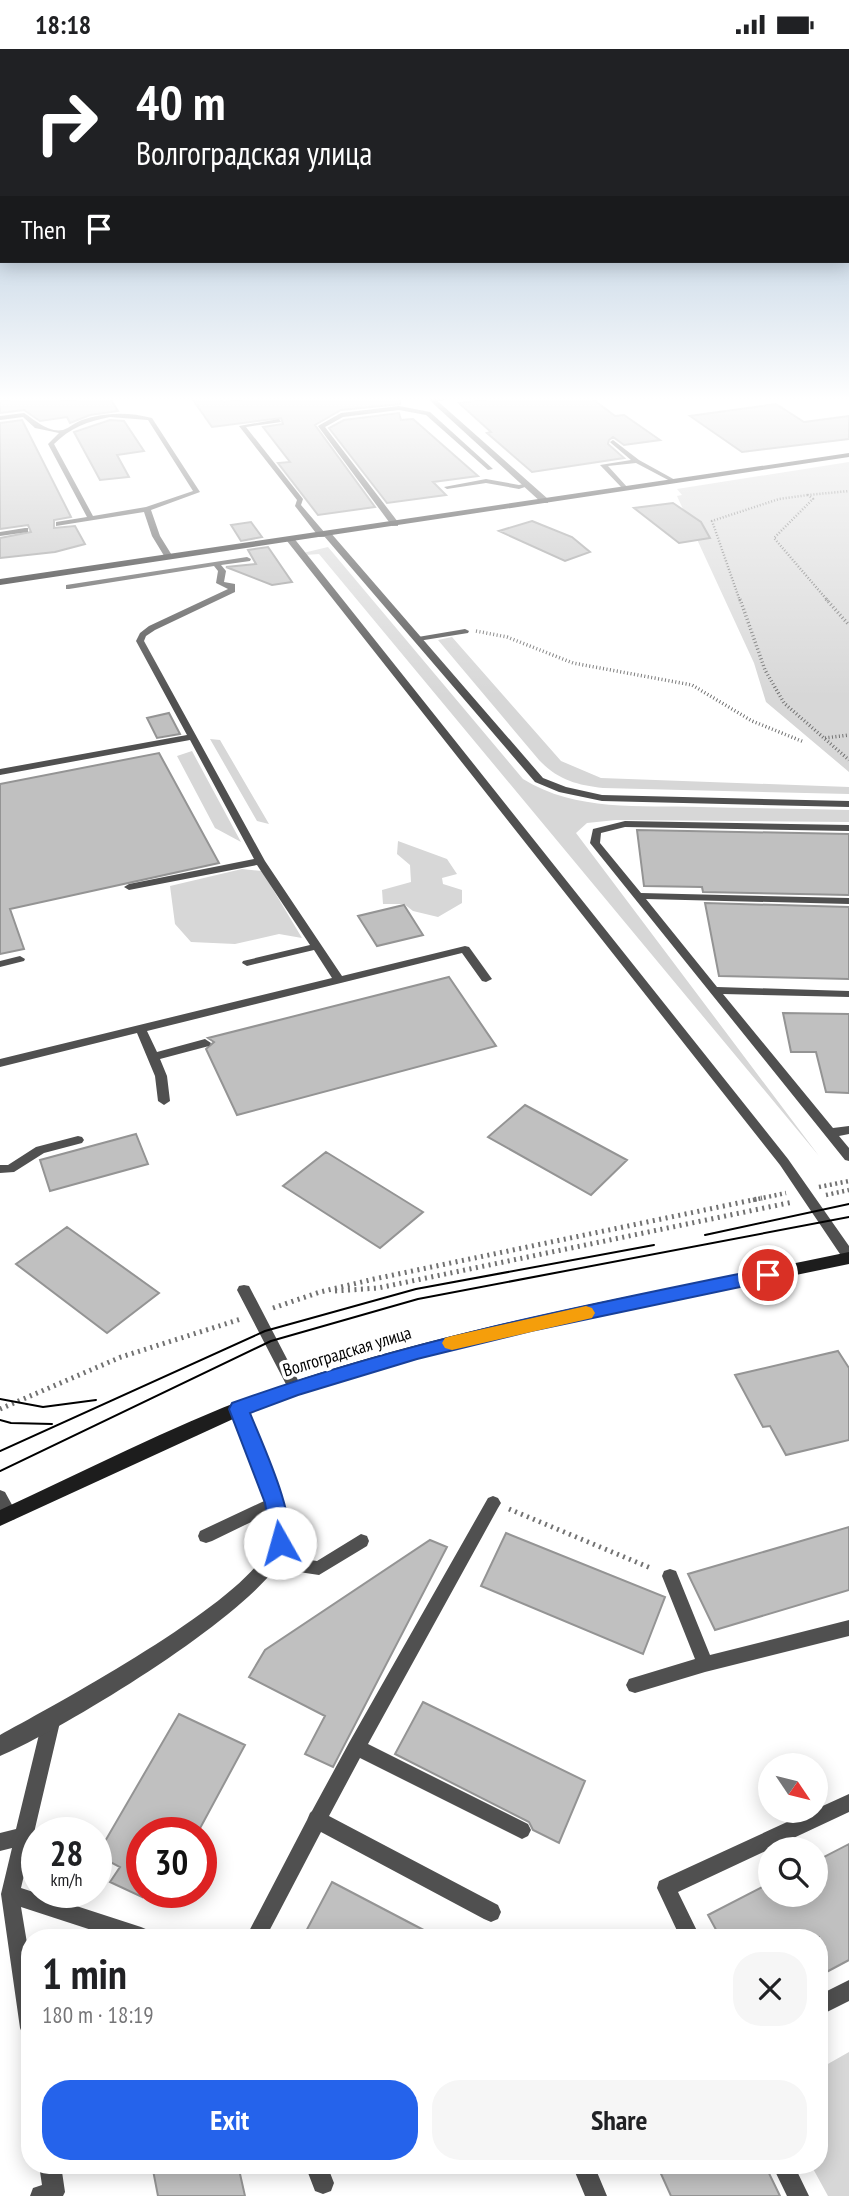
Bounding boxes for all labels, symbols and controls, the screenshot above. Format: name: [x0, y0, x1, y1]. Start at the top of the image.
text: 18:18: [35, 8, 91, 41]
text: 40 m: [136, 70, 225, 134]
icon: right: [21, 77, 112, 168]
text: Волгоградская улица: [136, 132, 372, 174]
icon: arrive: [80, 210, 118, 248]
text: Then: [21, 213, 66, 246]
pin: [738, 1245, 798, 1305]
icon: arrive: [749, 1256, 787, 1294]
street label: Волгоградская улица: [280, 1321, 414, 1381]
position arrow: [243, 1506, 317, 1580]
north arrow: [758, 1753, 828, 1823]
map controls: [758, 1753, 828, 1907]
speed limit sign: 30: [126, 1817, 217, 1908]
text: 28: [50, 1830, 83, 1876]
button: search: [758, 1837, 828, 1907]
text: km/h: [51, 1868, 82, 1891]
text: 1 min: [42, 1946, 127, 2001]
button: close: [733, 1952, 807, 2026]
text: 180 m · 18:19: [42, 2000, 154, 2029]
button: Exit: [42, 2080, 418, 2160]
button: Share: [432, 2080, 807, 2160]

